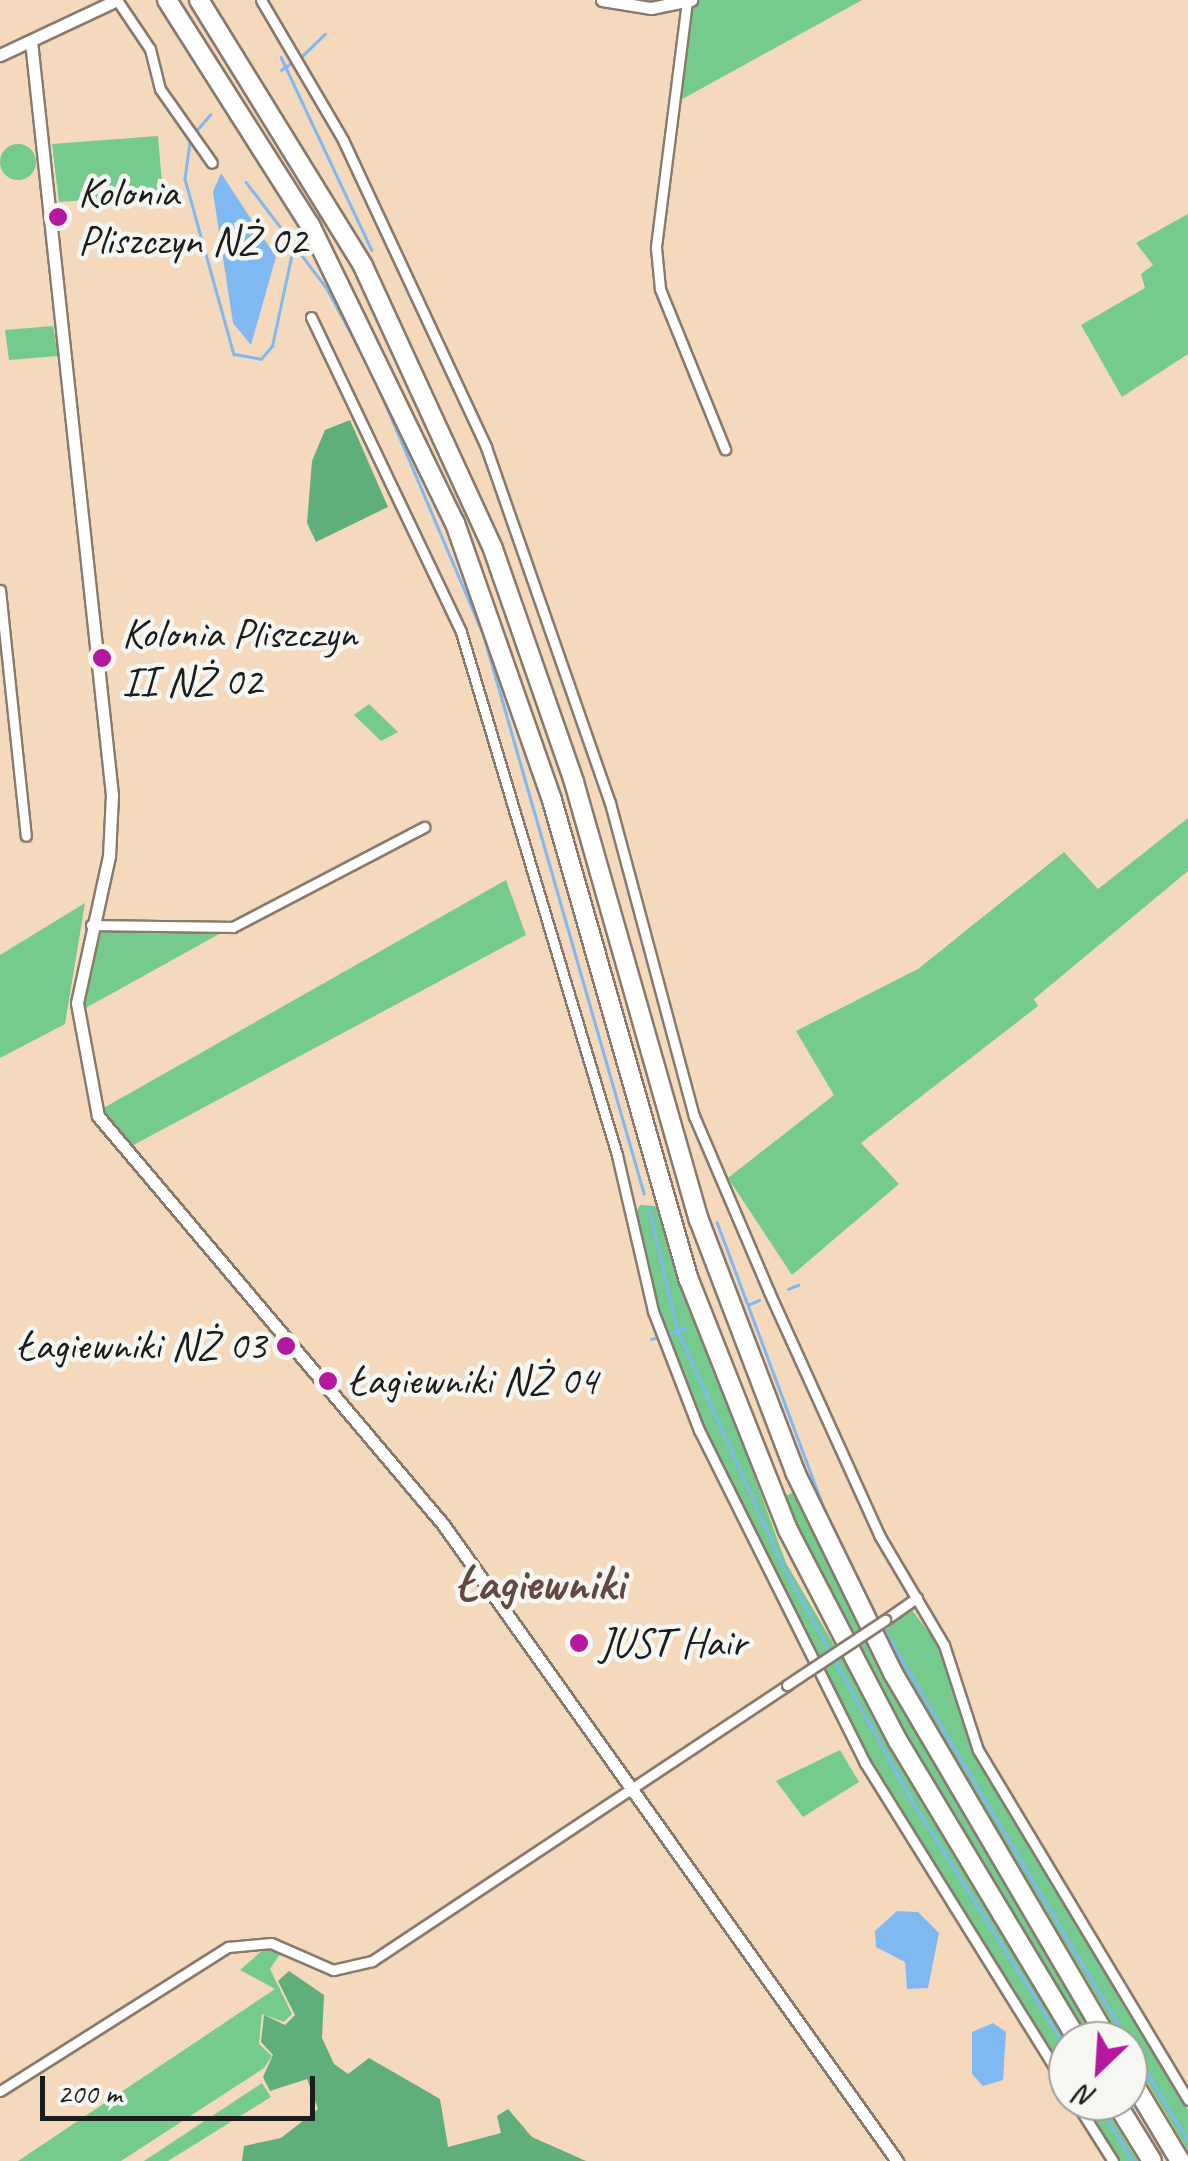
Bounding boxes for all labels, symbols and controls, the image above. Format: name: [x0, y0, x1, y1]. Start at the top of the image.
place label: Kolonia Pliszczyn NŻ 02: [78, 168, 307, 266]
marker: Kolonia Pliszczyn NŻ 02: [47, 206, 69, 228]
place label: Kolonia Pliszczyn II NŻ 02: [122, 609, 357, 708]
marker: Kolonia Pliszczyn II NŻ 02: [91, 647, 113, 669]
place label: Łagiewniki NŻ 03: [16, 1321, 266, 1371]
marker: Łagiewniki NŻ 03: [275, 1335, 297, 1357]
place label: Łagiewniki NŻ 04: [348, 1356, 598, 1406]
marker: Łagiewniki NŻ 04: [317, 1370, 339, 1392]
district label: Łagiewniki: [456, 1555, 624, 1613]
place label: JUST Hair: [599, 1618, 746, 1668]
marker: JUST Hair: [568, 1632, 590, 1654]
north arrow: [1048, 2021, 1148, 2121]
scale bar: [45, 2056, 320, 2118]
text: 200 m: [57, 2074, 122, 2112]
text: N: [1071, 2077, 1101, 2116]

